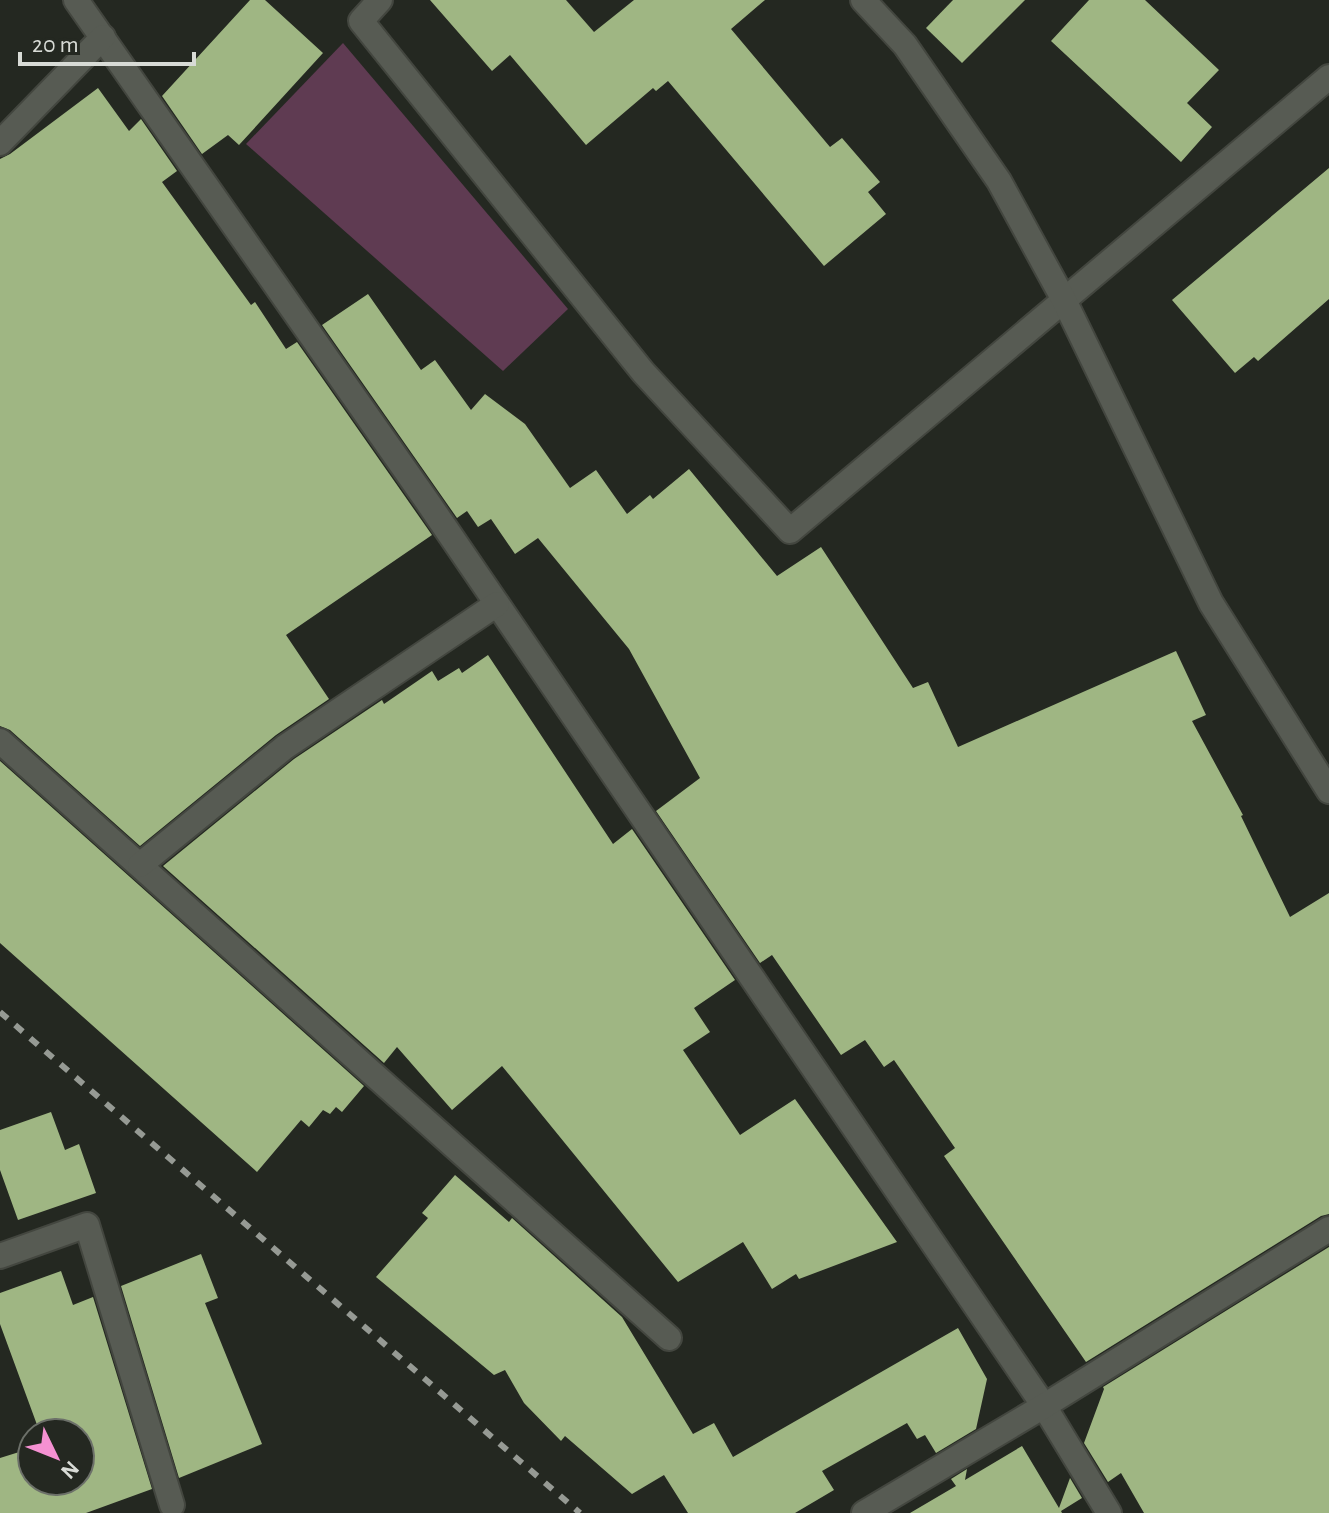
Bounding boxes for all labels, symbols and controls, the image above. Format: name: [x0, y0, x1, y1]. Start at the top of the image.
scale bar: [20, 16, 194, 66]
text: 20 m: [32, 33, 79, 57]
north arrow: [16, 1417, 96, 1497]
text: N: [57, 1457, 83, 1483]

